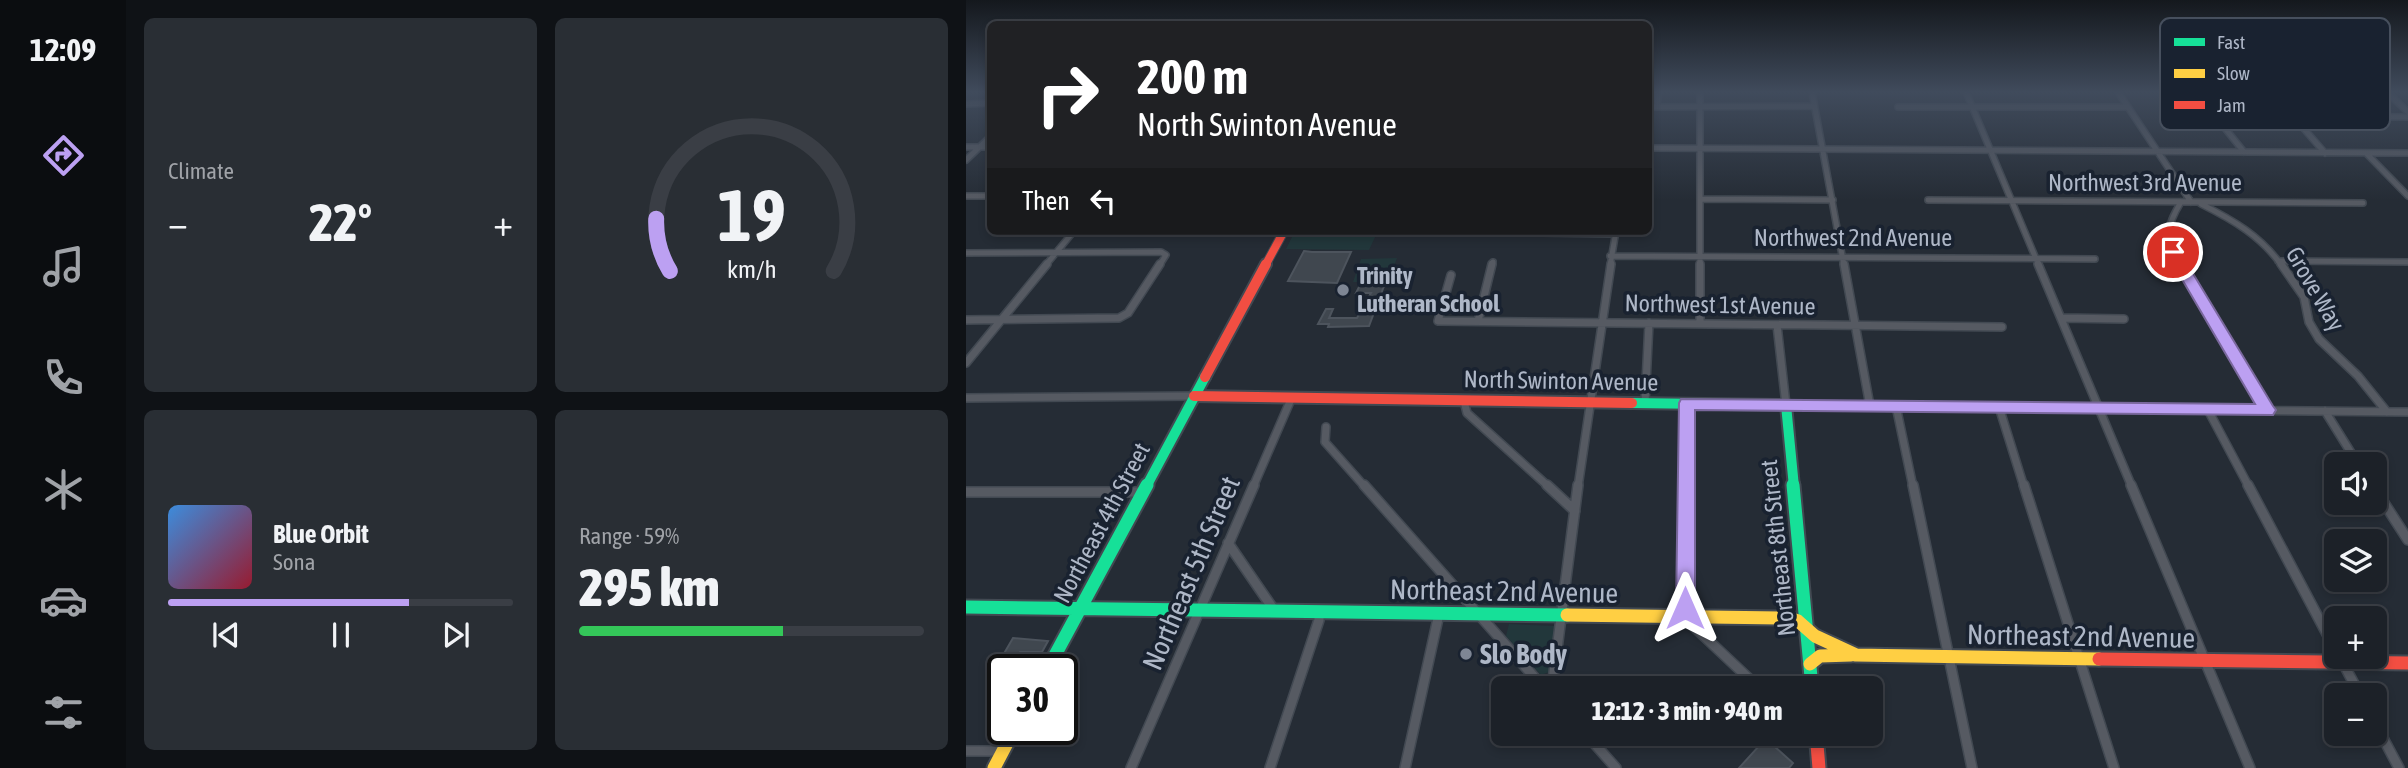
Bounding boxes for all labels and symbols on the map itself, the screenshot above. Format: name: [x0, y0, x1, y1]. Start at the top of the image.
legend: [2160, 18, 2390, 130]
text: Fast: [2217, 31, 2245, 53]
text: Slow: [2217, 62, 2251, 84]
text: Jam: [2217, 94, 2246, 116]
street label: Northwest 3rd Avenue: [2048, 169, 2242, 196]
pin: [2143, 222, 2203, 282]
street label: Northwest 2nd Avenue: [1754, 224, 1952, 251]
street label: Grove Way: [2281, 242, 2350, 336]
place label: Trinity Lutheran School: [1357, 262, 1500, 317]
marker: Trinity Lutheran School: [1335, 282, 1351, 298]
street label: Northwest 1st Avenue: [1624, 289, 1816, 320]
street label: North Swinton Avenue: [1463, 365, 1659, 396]
street label: Northeast 4th Street: [1048, 438, 1155, 607]
street label: Northeast 8th Street: [1755, 458, 1800, 638]
street label: Northeast 5th Street: [1136, 472, 1246, 674]
position arrow: [1648, 571, 1722, 645]
street label: Northeast 2nd Avenue: [1390, 573, 1618, 609]
street label: Northeast 2nd Avenue: [1967, 618, 2195, 654]
place label: Slo Body: [1480, 638, 1568, 670]
marker: Slo Body: [1458, 646, 1474, 662]
speed limit sign: 30: [987, 654, 1078, 745]

